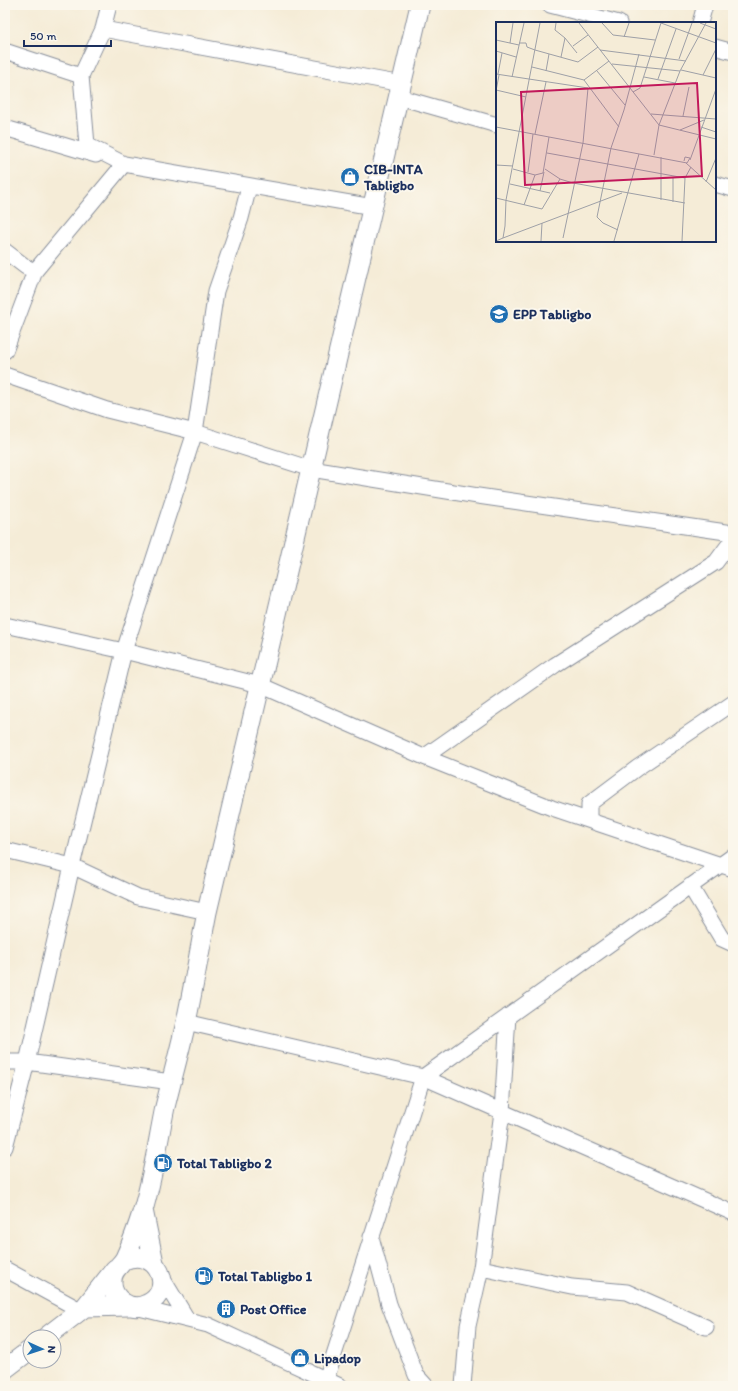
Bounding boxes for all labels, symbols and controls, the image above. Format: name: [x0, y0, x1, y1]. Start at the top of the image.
scale bar: [24, 22, 111, 48]
inset map: [496, 22, 716, 242]
text: 50 m: [30, 29, 56, 43]
place label: CIB-INTA Tabligbo: [363, 161, 424, 194]
shop icon: CIB-INTA Tabligbo: [339, 166, 361, 188]
school or university icon: EPP Tabligbo: [488, 303, 510, 325]
place label: EPP Tabligbo: [513, 306, 591, 323]
fuel station icon: Total Tabligbo 2: [152, 1152, 174, 1174]
place label: Total Tabligbo 2: [176, 1155, 273, 1172]
fuel station icon: Total Tabligbo 1: [193, 1265, 215, 1287]
place label: Total Tabligbo 1: [217, 1268, 313, 1285]
building icon: Post Office: [215, 1298, 237, 1320]
place label: Post Office: [240, 1301, 307, 1318]
north arrow: [22, 1329, 62, 1369]
text: N: [45, 1345, 58, 1354]
shop icon: Lipadop: [289, 1347, 311, 1369]
place label: Lipadop: [314, 1350, 362, 1367]

